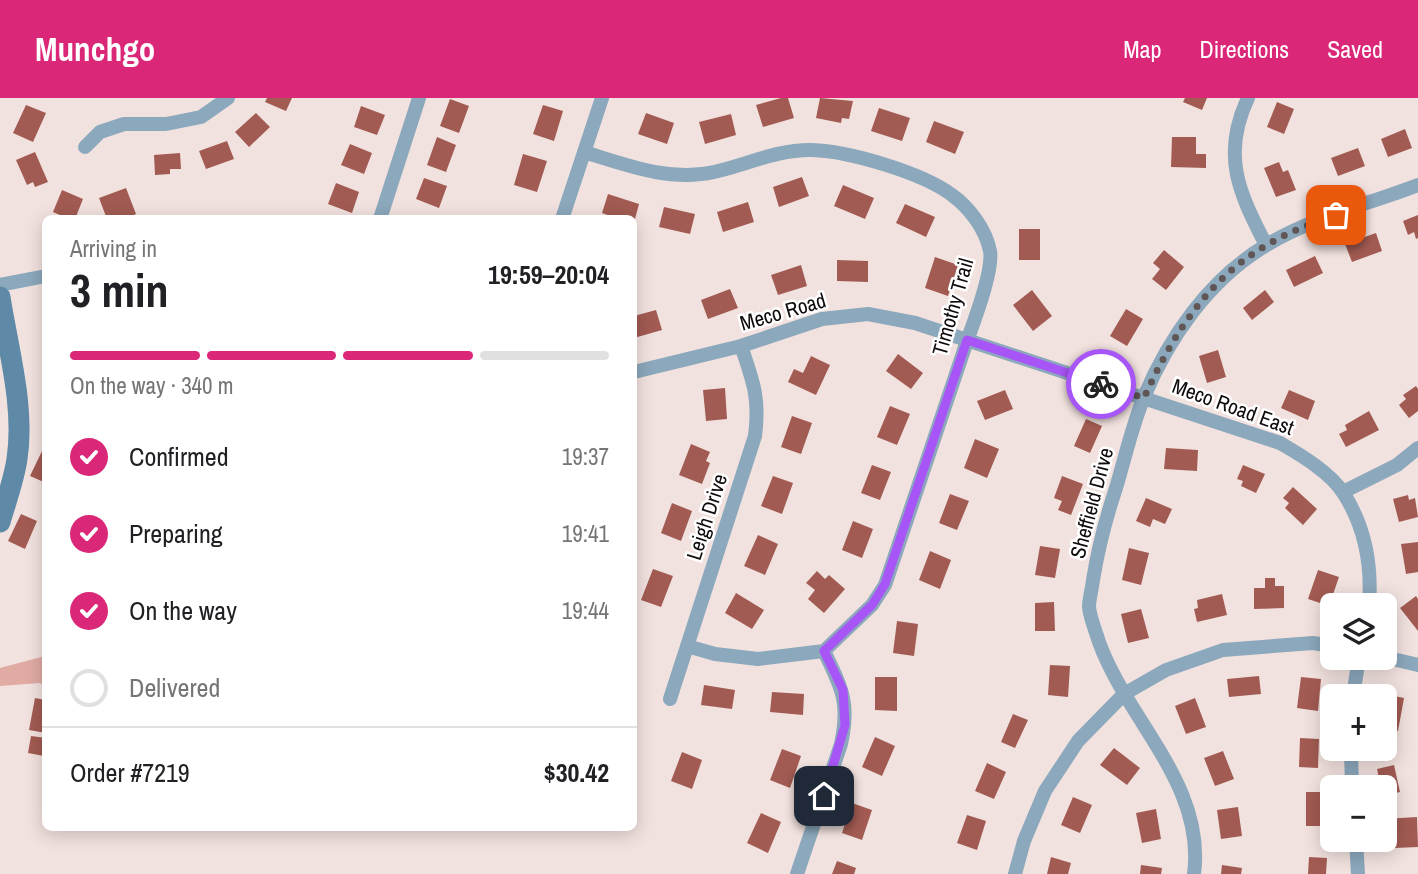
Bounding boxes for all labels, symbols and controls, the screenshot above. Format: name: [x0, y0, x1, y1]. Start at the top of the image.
text: Munchgo: [35, 27, 155, 71]
text: Map: [1123, 33, 1161, 65]
text: Directions: [1199, 33, 1289, 65]
text: Saved: [1327, 33, 1383, 65]
pin: [1306, 185, 1366, 245]
icon: bag: [1317, 196, 1355, 234]
text: Arriving in: [70, 233, 157, 264]
street label: Timothy Trail: [925, 255, 980, 359]
text: 19:59–20:04: [488, 257, 609, 292]
text: 3 min: [70, 259, 169, 321]
street label: Meco Road: [737, 285, 829, 338]
courier: [1066, 349, 1136, 419]
icon: bike: [1082, 365, 1120, 403]
text: On the way · 340 m: [70, 370, 234, 401]
street label: Meco Road East: [1168, 371, 1298, 442]
icon: check: [70, 438, 108, 476]
text: Confirmed: [129, 439, 229, 474]
text: 19:37: [562, 441, 609, 472]
street label: Sheffield Drive: [1063, 444, 1120, 562]
street label: Leigh Drive: [679, 470, 734, 564]
icon: check: [70, 515, 108, 553]
text: Preparing: [129, 516, 223, 551]
text: 19:41: [562, 518, 609, 549]
icon: check: [70, 592, 108, 630]
text: On the way: [129, 593, 237, 628]
map controls: [1320, 593, 1397, 852]
button: layers: [1320, 593, 1397, 670]
text: 19:44: [562, 595, 609, 626]
text: Delivered: [129, 670, 220, 705]
button: +: [1320, 684, 1397, 761]
text: Order #7219: [70, 755, 190, 790]
text: $30.42: [544, 755, 609, 790]
pin: [794, 766, 854, 826]
button: −: [1320, 775, 1397, 852]
icon: home: [805, 777, 843, 815]

